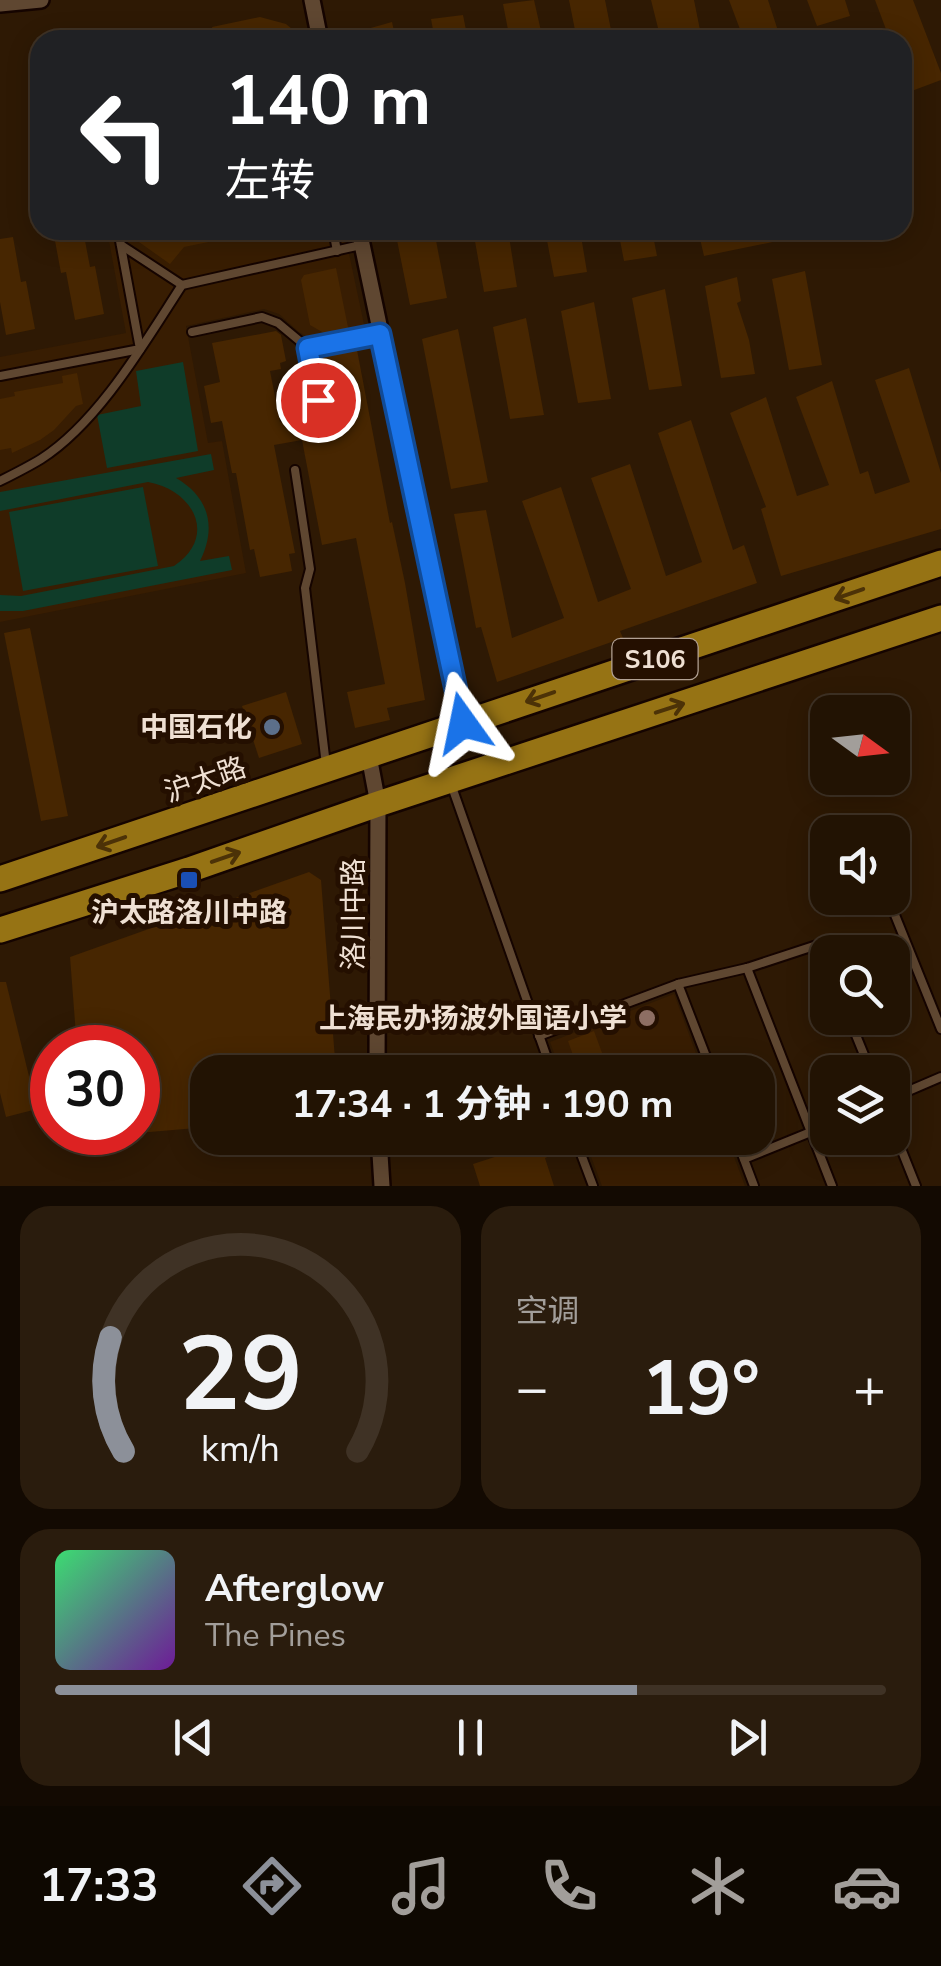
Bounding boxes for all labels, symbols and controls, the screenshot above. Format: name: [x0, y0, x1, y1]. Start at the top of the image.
text: 140 m: [225, 53, 431, 149]
icon: left: [60, 70, 190, 200]
text: 左转: [225, 151, 315, 212]
pin: [276, 358, 361, 443]
icon: arrive: [291, 373, 346, 428]
one-way arrow: [833, 586, 865, 604]
road number: S106: [612, 639, 698, 679]
position arrow: [411, 671, 515, 775]
one-way arrow: [525, 690, 557, 708]
north arrow: [810, 695, 910, 795]
map controls: [810, 695, 910, 1155]
one-way arrow: [654, 698, 686, 716]
place label: 中国石化: [140, 709, 252, 747]
marker: 中国石化: [261, 716, 283, 738]
street label: 沪太路: [159, 748, 251, 812]
button: sound: [810, 815, 910, 915]
one-way arrow: [96, 834, 127, 852]
one-way arrow: [210, 847, 241, 865]
street label: 洛川中路: [335, 858, 373, 970]
marker: 沪太路洛川中路: [178, 869, 200, 891]
place label: 沪太路洛川中路: [91, 894, 287, 932]
button: search: [810, 935, 910, 1035]
place label: 上海民办扬波外国语小学: [319, 1000, 627, 1038]
marker: 上海民办扬波外国语小学: [636, 1007, 658, 1029]
speed limit sign: 30: [30, 1025, 160, 1155]
button: layers: [810, 1055, 910, 1155]
text: 17:34 · 1 分钟 · 190 m: [292, 1079, 673, 1130]
text: 空调: [516, 1290, 580, 1333]
text: 29: [178, 1304, 303, 1446]
text: 19°: [642, 1338, 760, 1440]
text: −: [516, 1351, 549, 1426]
text: +: [853, 1351, 886, 1426]
text: km/h: [201, 1425, 280, 1474]
text: Afterglow: [205, 1563, 384, 1614]
text: The Pines: [205, 1614, 346, 1657]
icon: previous: [166, 1710, 221, 1765]
icon: pause: [443, 1710, 498, 1765]
icon: next: [720, 1710, 775, 1765]
icon: directions: [237, 1851, 307, 1921]
icon: music: [386, 1851, 456, 1921]
icon: phone: [534, 1851, 604, 1921]
icon: climate: [683, 1851, 753, 1921]
icon: car: [832, 1851, 902, 1921]
text: 17:33: [39, 1856, 158, 1917]

